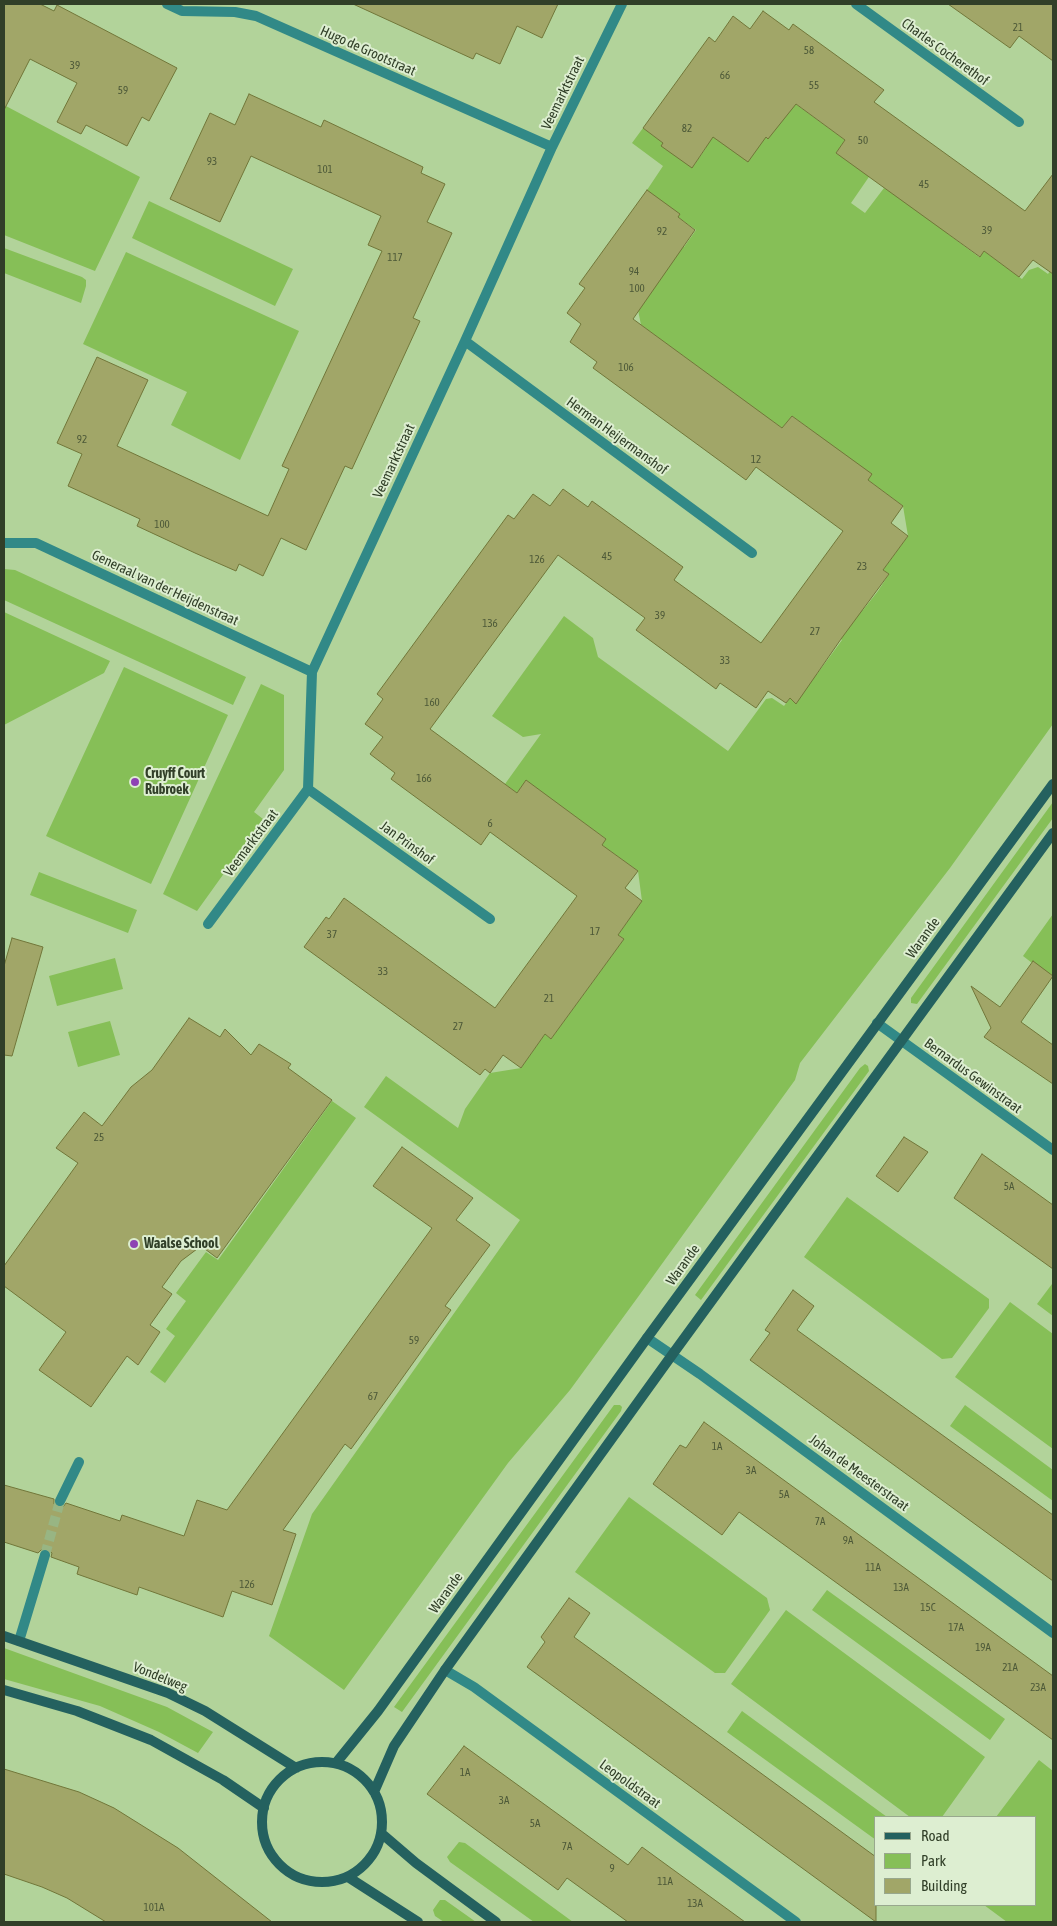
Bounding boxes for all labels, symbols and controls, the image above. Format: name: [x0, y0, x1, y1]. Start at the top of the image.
street label: Charles Cocherethof: [898, 15, 992, 89]
house number: 21: [1013, 21, 1023, 35]
street label: Hugo de Grootstraat: [318, 22, 418, 80]
house number: 58: [804, 44, 814, 58]
street label: Veemarktstraat: [538, 53, 588, 133]
house number: 39: [70, 59, 80, 73]
house number: 66: [720, 69, 730, 83]
house number: 55: [809, 79, 819, 93]
house number: 59: [118, 84, 128, 98]
house number: 82: [682, 122, 692, 136]
house number: 50: [858, 134, 868, 148]
house number: 93: [207, 155, 217, 169]
house number: 101: [317, 163, 333, 177]
house number: 45: [919, 178, 929, 192]
house number: 39: [982, 224, 992, 238]
house number: 92: [657, 225, 667, 239]
house number: 117: [387, 251, 403, 265]
house number: 94: [629, 265, 639, 279]
house number: 100: [629, 282, 645, 296]
house number: 106: [618, 361, 634, 375]
street label: Herman Heijermanshof: [563, 394, 671, 478]
street label: Veemarktstraat: [370, 421, 418, 501]
house number: 92: [77, 433, 87, 447]
house number: 12: [751, 453, 761, 467]
house number: 100: [154, 518, 170, 532]
street label: Generaal van der Heijdenstraat: [89, 547, 241, 629]
house number: 45: [602, 550, 612, 564]
house number: 126: [529, 553, 545, 567]
house number: 23: [857, 560, 867, 574]
house number: 39: [655, 609, 665, 623]
house number: 136: [482, 617, 498, 631]
house number: 27: [810, 625, 820, 639]
house number: 33: [720, 654, 730, 668]
house number: 160: [424, 696, 440, 710]
place label: Cruyff Court Rubroek: [145, 766, 205, 799]
house number: 166: [416, 772, 432, 786]
marker: Cruyff Court Rubroek: [129, 776, 141, 788]
street label: Veemarktstraat: [220, 806, 282, 880]
house number: 6: [487, 817, 493, 831]
street label: Jan Prinshof: [377, 818, 437, 868]
street label: Warande: [903, 914, 943, 962]
house number: 17: [590, 925, 600, 939]
house number: 37: [327, 928, 337, 942]
house number: 33: [378, 965, 388, 979]
house number: 21: [544, 992, 554, 1006]
house number: 27: [453, 1020, 463, 1034]
street label: Bernardus Gewinstraat: [921, 1035, 1025, 1117]
house number: 25: [94, 1131, 104, 1145]
house number: 5A: [1004, 1180, 1014, 1194]
place label: Waalse School: [144, 1236, 218, 1252]
marker: Waalse School: [128, 1238, 140, 1250]
street label: Warande: [663, 1241, 703, 1289]
house number: 59: [409, 1334, 419, 1348]
house number: 67: [368, 1390, 378, 1404]
street label: Johan de Meesterstraat: [806, 1431, 912, 1515]
house number: 1A: [712, 1440, 722, 1454]
house number: 3A: [746, 1464, 756, 1478]
house number: 5A: [779, 1488, 789, 1502]
house number: 7A: [815, 1515, 825, 1529]
house number: 9A: [843, 1534, 853, 1548]
house number: 11A: [865, 1561, 881, 1575]
street label: Warande: [426, 1569, 466, 1617]
house number: 126: [239, 1578, 255, 1592]
house number: 13A: [893, 1581, 909, 1595]
house number: 15C: [920, 1601, 936, 1615]
house number: 17A: [948, 1621, 964, 1635]
house number: 19A: [975, 1641, 991, 1655]
street label: Vondelweg: [130, 1659, 190, 1695]
house number: 21A: [1002, 1661, 1018, 1675]
house number: 23A: [1030, 1681, 1046, 1695]
street label: Leopoldstraat: [596, 1756, 664, 1812]
house number: 1A: [460, 1766, 470, 1780]
house number: 3A: [499, 1794, 509, 1808]
legend: [874, 1816, 1037, 1906]
house number: 5A: [530, 1817, 540, 1831]
text: Road: [921, 1827, 950, 1844]
house number: 7A: [562, 1840, 572, 1854]
text: Park: [921, 1852, 946, 1869]
house number: 9: [609, 1862, 615, 1876]
house number: 11A: [657, 1875, 673, 1889]
text: Building: [921, 1877, 967, 1894]
house number: 13A: [687, 1897, 703, 1911]
house number: 101A: [144, 1901, 164, 1915]

